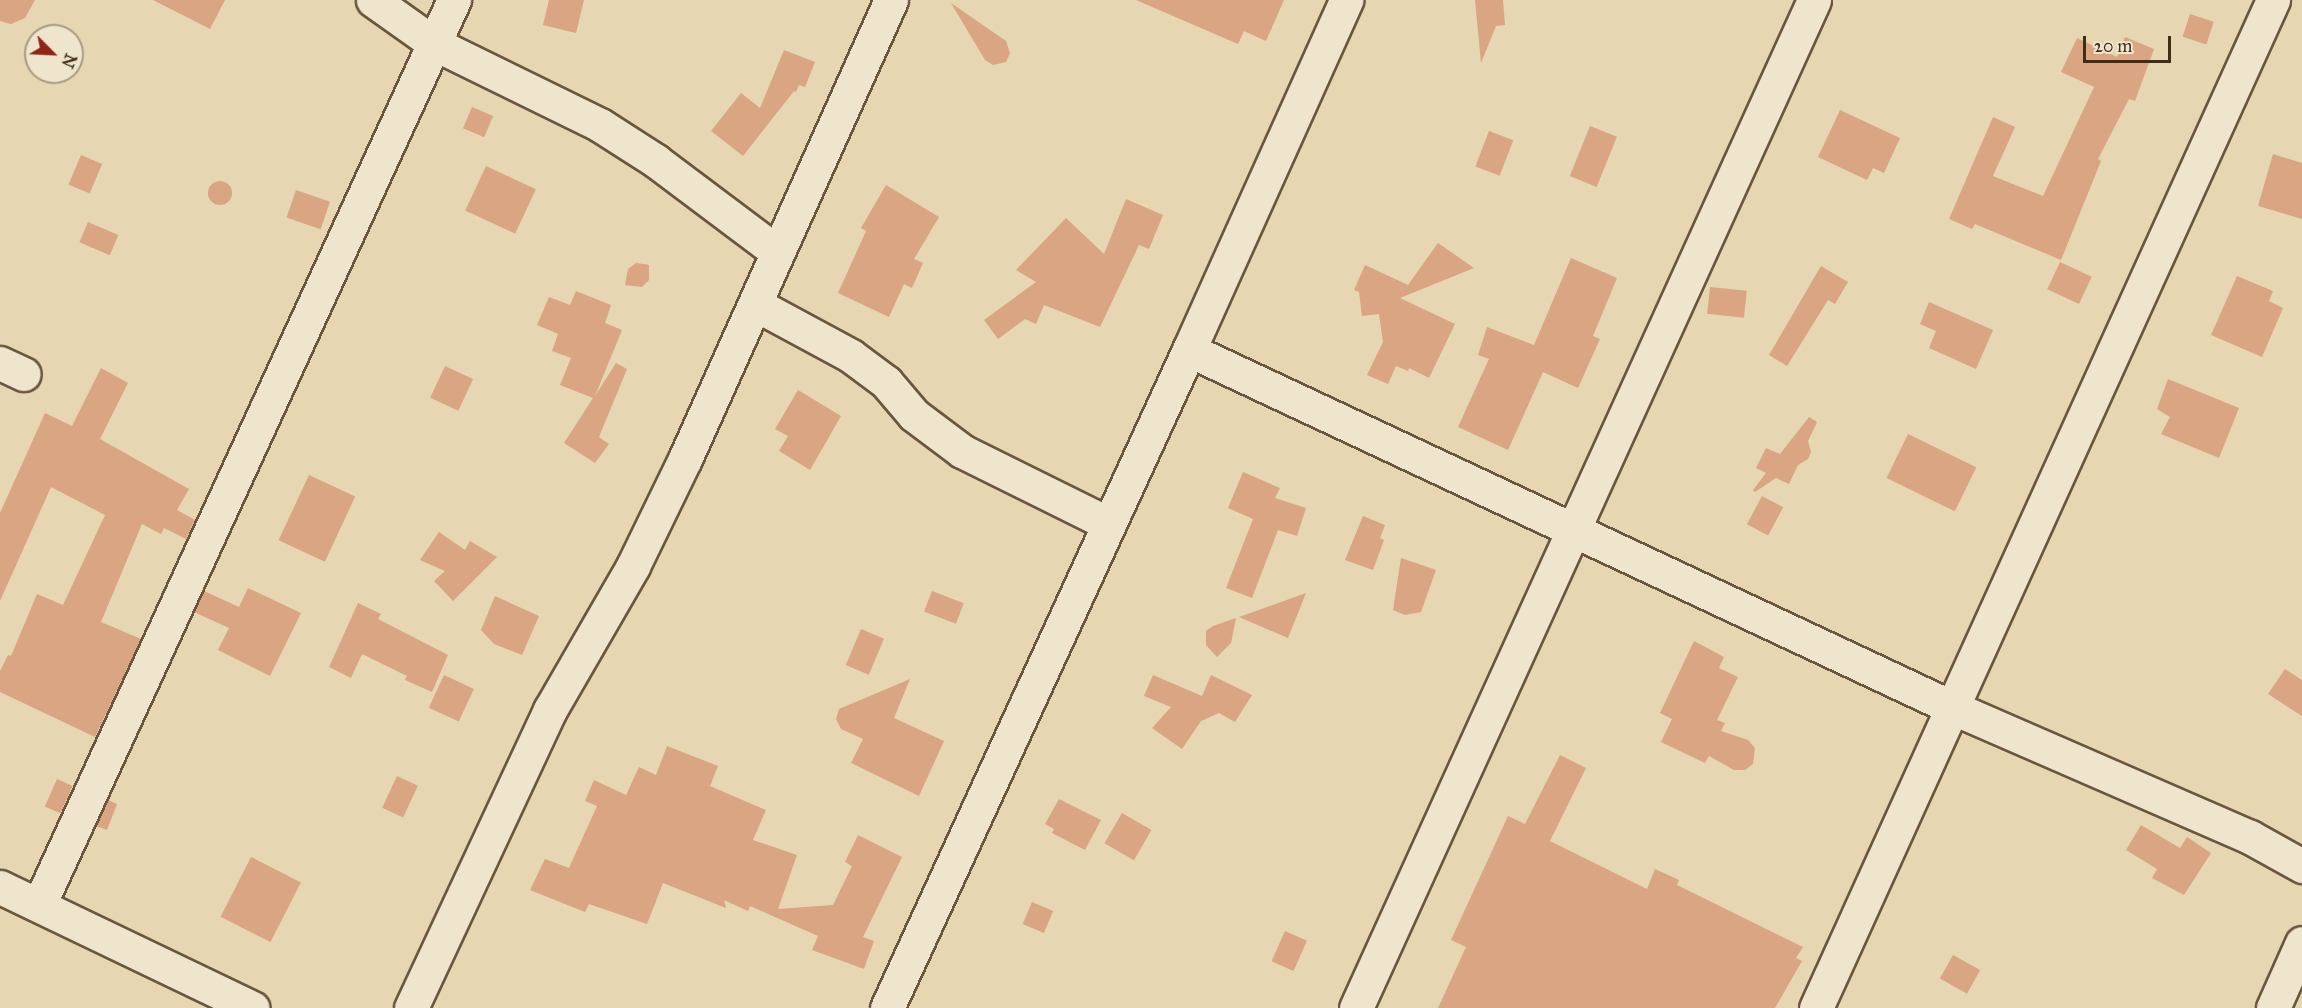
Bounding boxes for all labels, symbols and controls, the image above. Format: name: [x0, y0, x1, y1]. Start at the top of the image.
north arrow: [24, 24, 84, 84]
scale bar: [2086, 24, 2174, 62]
text: 20 m: [2094, 35, 2132, 57]
text: N: [58, 51, 81, 71]

